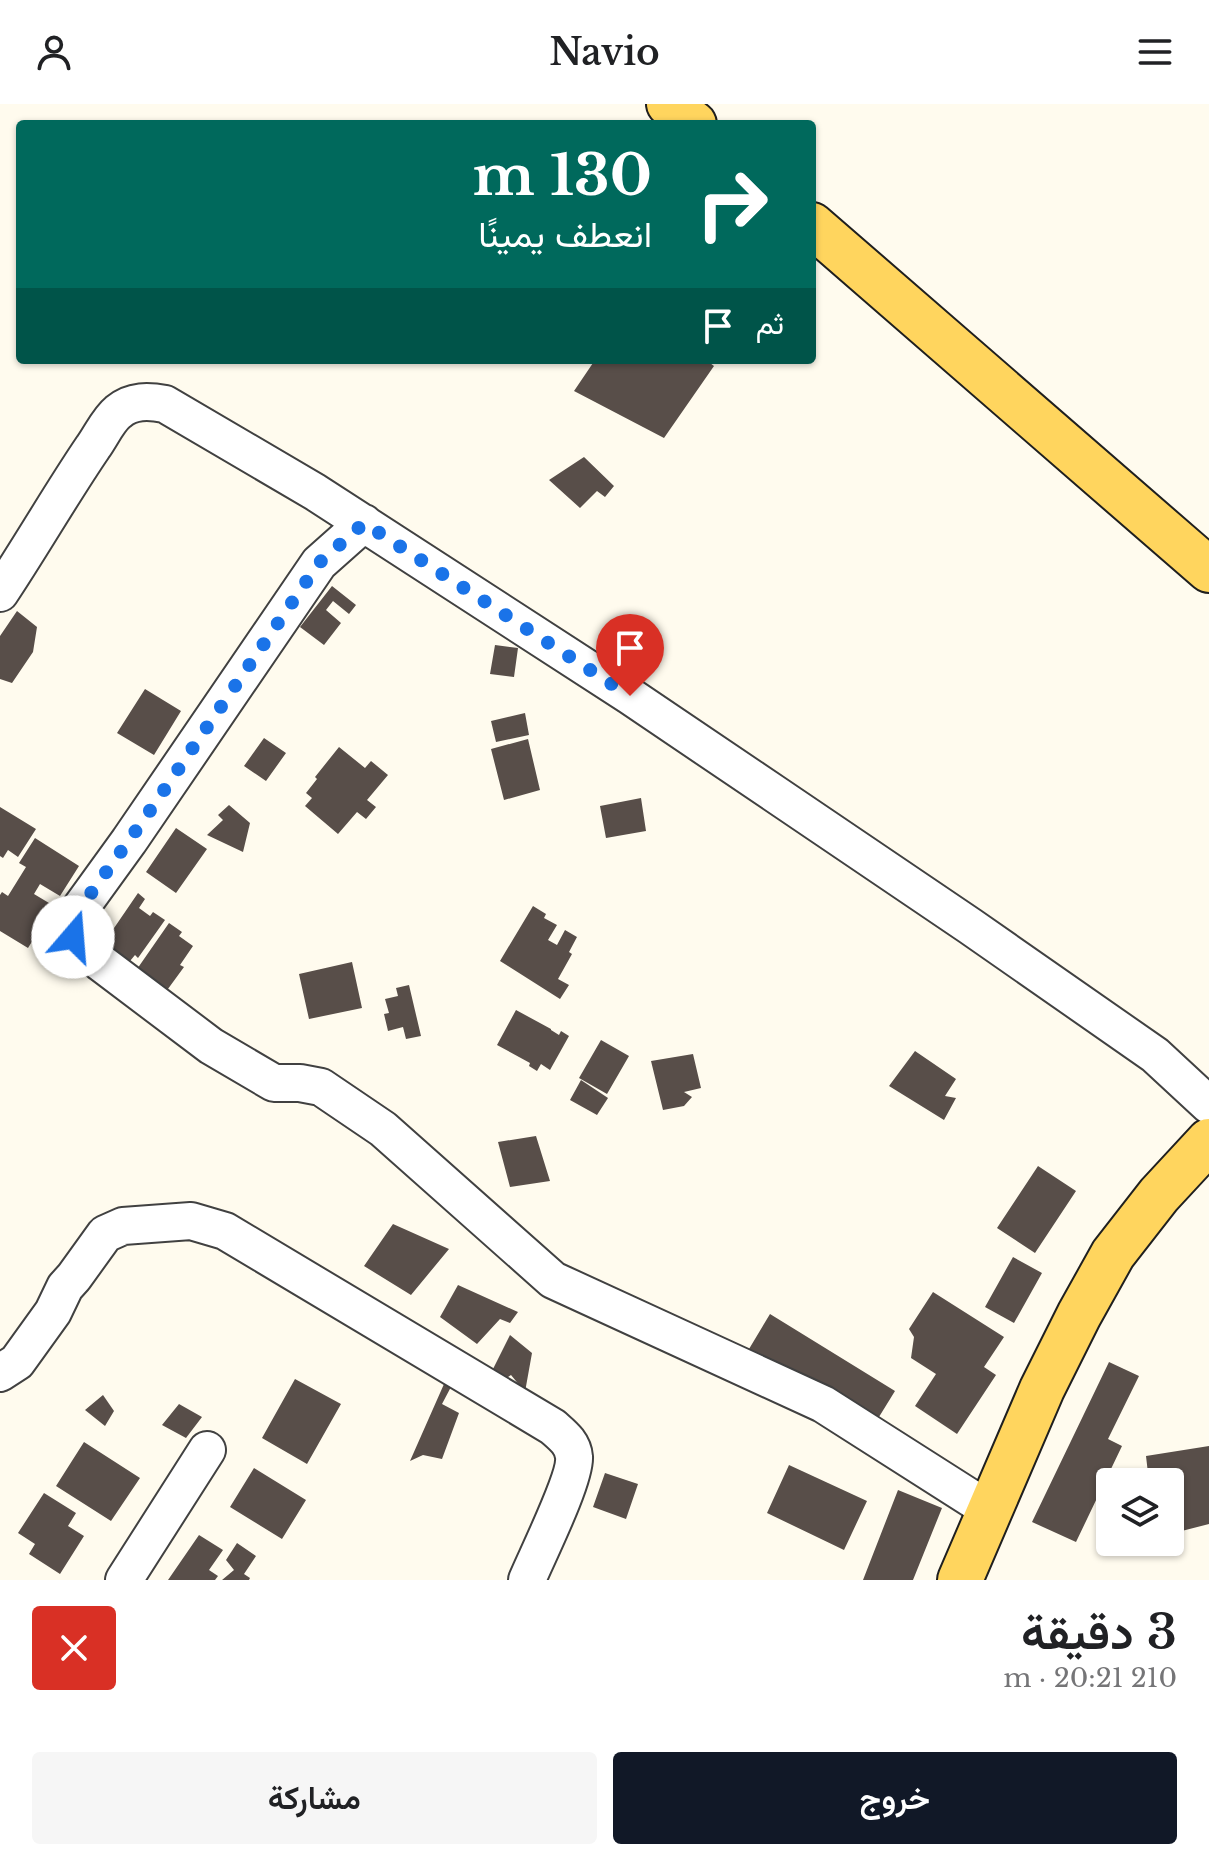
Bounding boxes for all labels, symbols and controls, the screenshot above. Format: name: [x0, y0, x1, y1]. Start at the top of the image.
icon: person: [32, 30, 76, 74]
text: Navio: [549, 30, 660, 75]
icon: menu: [1133, 30, 1177, 74]
text: 130 m: [473, 141, 652, 210]
icon: right: [680, 152, 784, 256]
text: انعطف يمينًا: [478, 212, 652, 257]
icon: arrive: [696, 304, 740, 348]
text: ثم: [756, 305, 784, 342]
pin: [596, 614, 664, 696]
icon: arrive: [608, 626, 652, 670]
position arrow: [31, 895, 115, 979]
map controls: [1096, 1468, 1184, 1556]
button: layers: [1096, 1468, 1184, 1556]
text: 3 دقيقة: [1021, 1602, 1177, 1662]
button: close: [32, 1606, 116, 1690]
text: 210 m · 20:21: [1004, 1662, 1177, 1694]
button: مشاركة: [32, 1752, 597, 1844]
button: خروج: [613, 1752, 1177, 1844]

